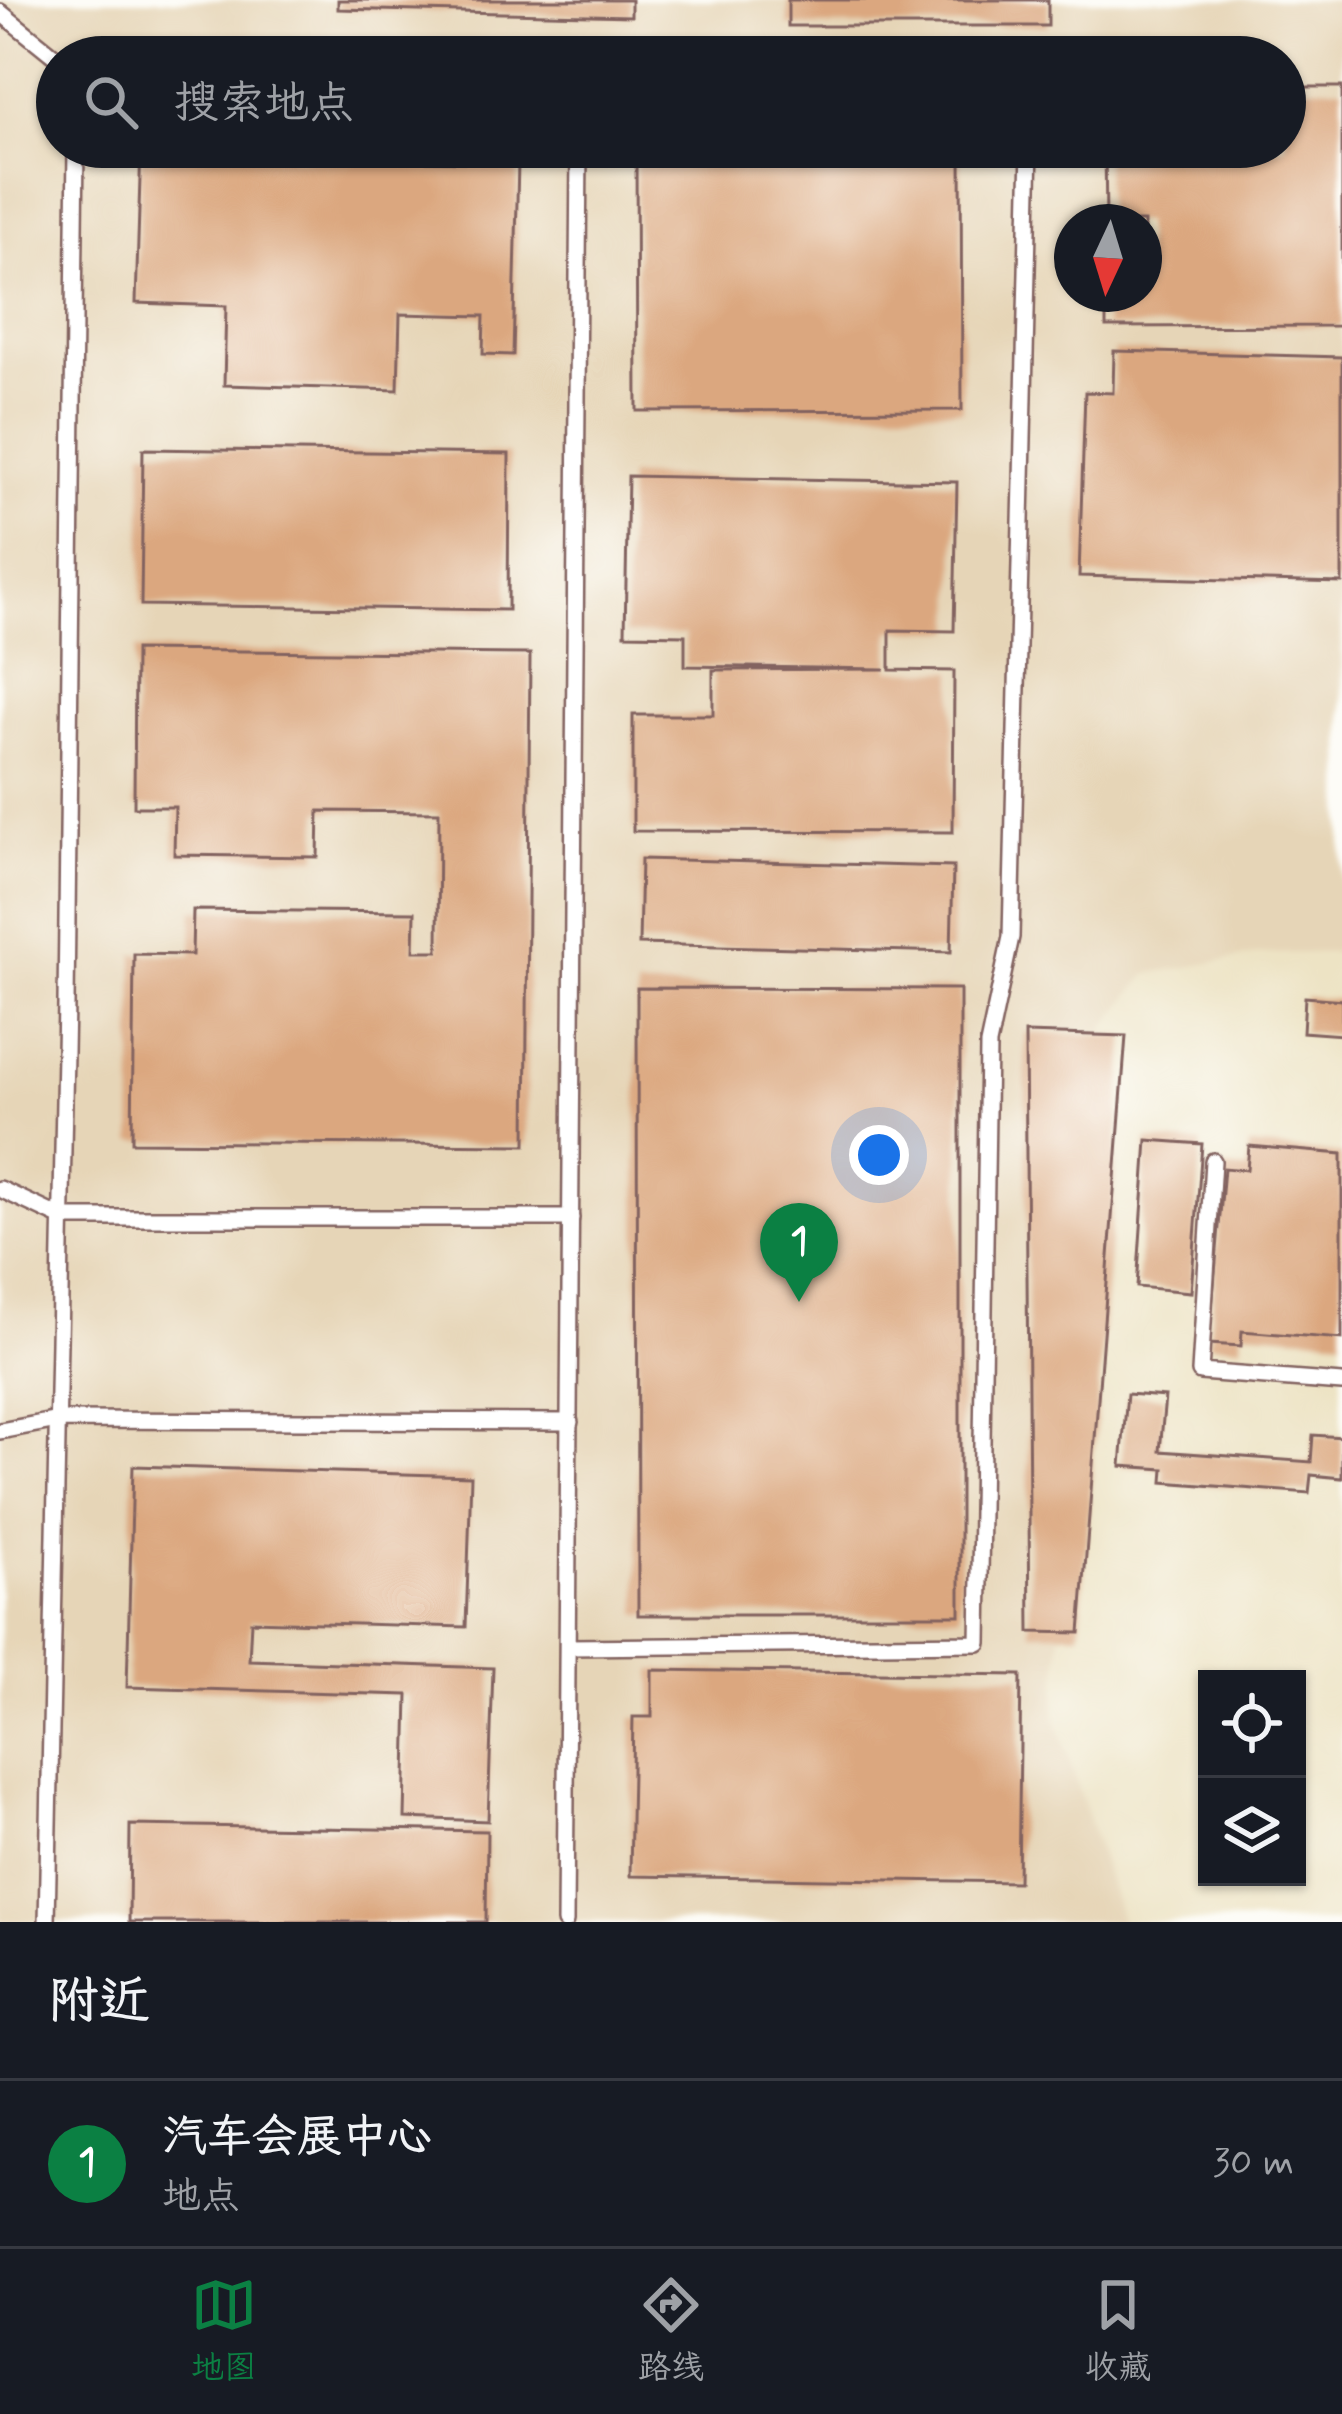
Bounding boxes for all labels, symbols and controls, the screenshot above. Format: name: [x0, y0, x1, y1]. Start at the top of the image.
search box: [36, 36, 1306, 168]
icon: search: [78, 69, 144, 135]
text: 搜索地点: [174, 75, 354, 134]
north arrow: [1054, 204, 1162, 312]
your location: [849, 1125, 909, 1185]
pin: 1: [760, 1203, 838, 1302]
map controls: [1198, 1670, 1306, 1886]
button: locate: [1198, 1670, 1306, 1778]
button: layers: [1198, 1778, 1306, 1886]
text: 附近: [48, 1970, 150, 2036]
text: 汽车会展中心: [162, 2109, 432, 2168]
text: 1: [78, 2138, 96, 2189]
text: 30 m: [1212, 2138, 1294, 2189]
text: 地点: [162, 2172, 240, 2223]
tab: 地图: [191, 2272, 257, 2391]
tab: 路线: [638, 2272, 704, 2391]
tab: 收藏: [1085, 2272, 1151, 2391]

